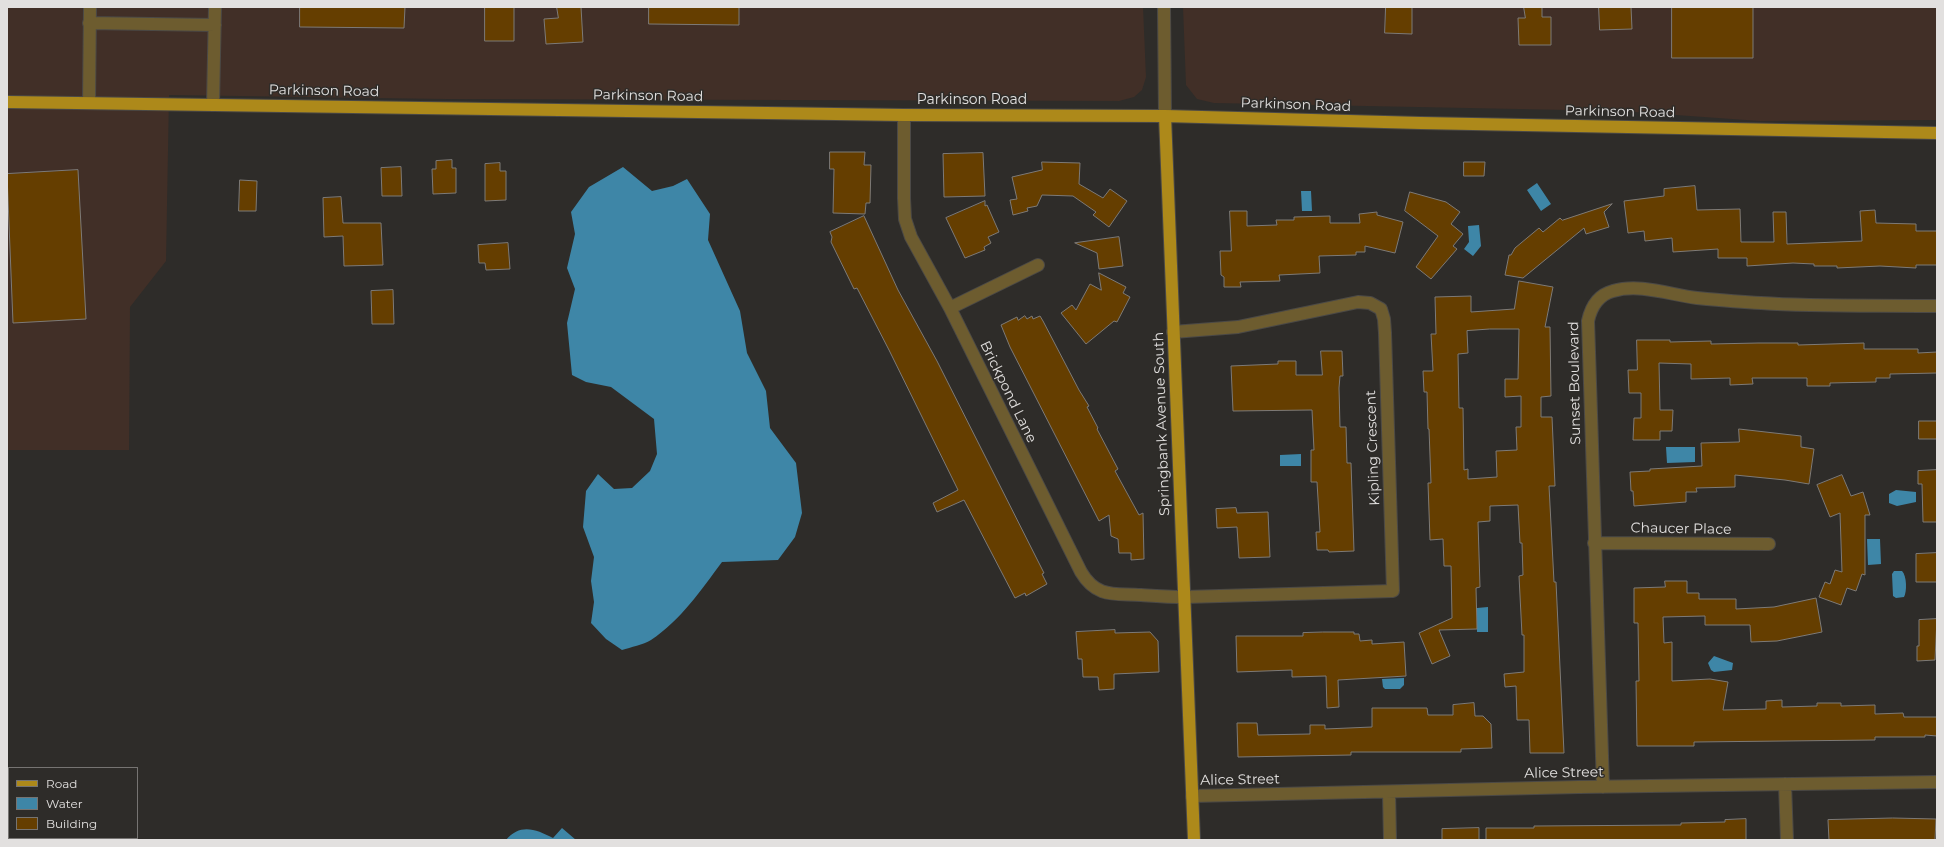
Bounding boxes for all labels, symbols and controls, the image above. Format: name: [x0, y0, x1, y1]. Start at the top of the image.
street label: Parkinson Road: [269, 82, 379, 100]
street label: Parkinson Road: [593, 87, 703, 105]
street label: Parkinson Road: [917, 92, 1027, 108]
street label: Parkinson Road: [1240, 95, 1352, 115]
street label: Parkinson Road: [1565, 103, 1675, 121]
street label: Sunset Boulevard: [1566, 321, 1584, 445]
street label: Springbank Avenue South: [1150, 332, 1174, 516]
street label: Brickpond Lane: [976, 338, 1040, 446]
street label: Kipling Crescent: [1363, 390, 1383, 506]
street label: Chaucer Place: [1630, 520, 1732, 538]
street label: Alice Street: [1524, 764, 1604, 782]
legend: [8, 767, 138, 839]
street label: Alice Street: [1200, 771, 1280, 789]
text: Road: [46, 776, 77, 791]
text: Water: [46, 796, 82, 811]
text: Building: [46, 816, 97, 831]

